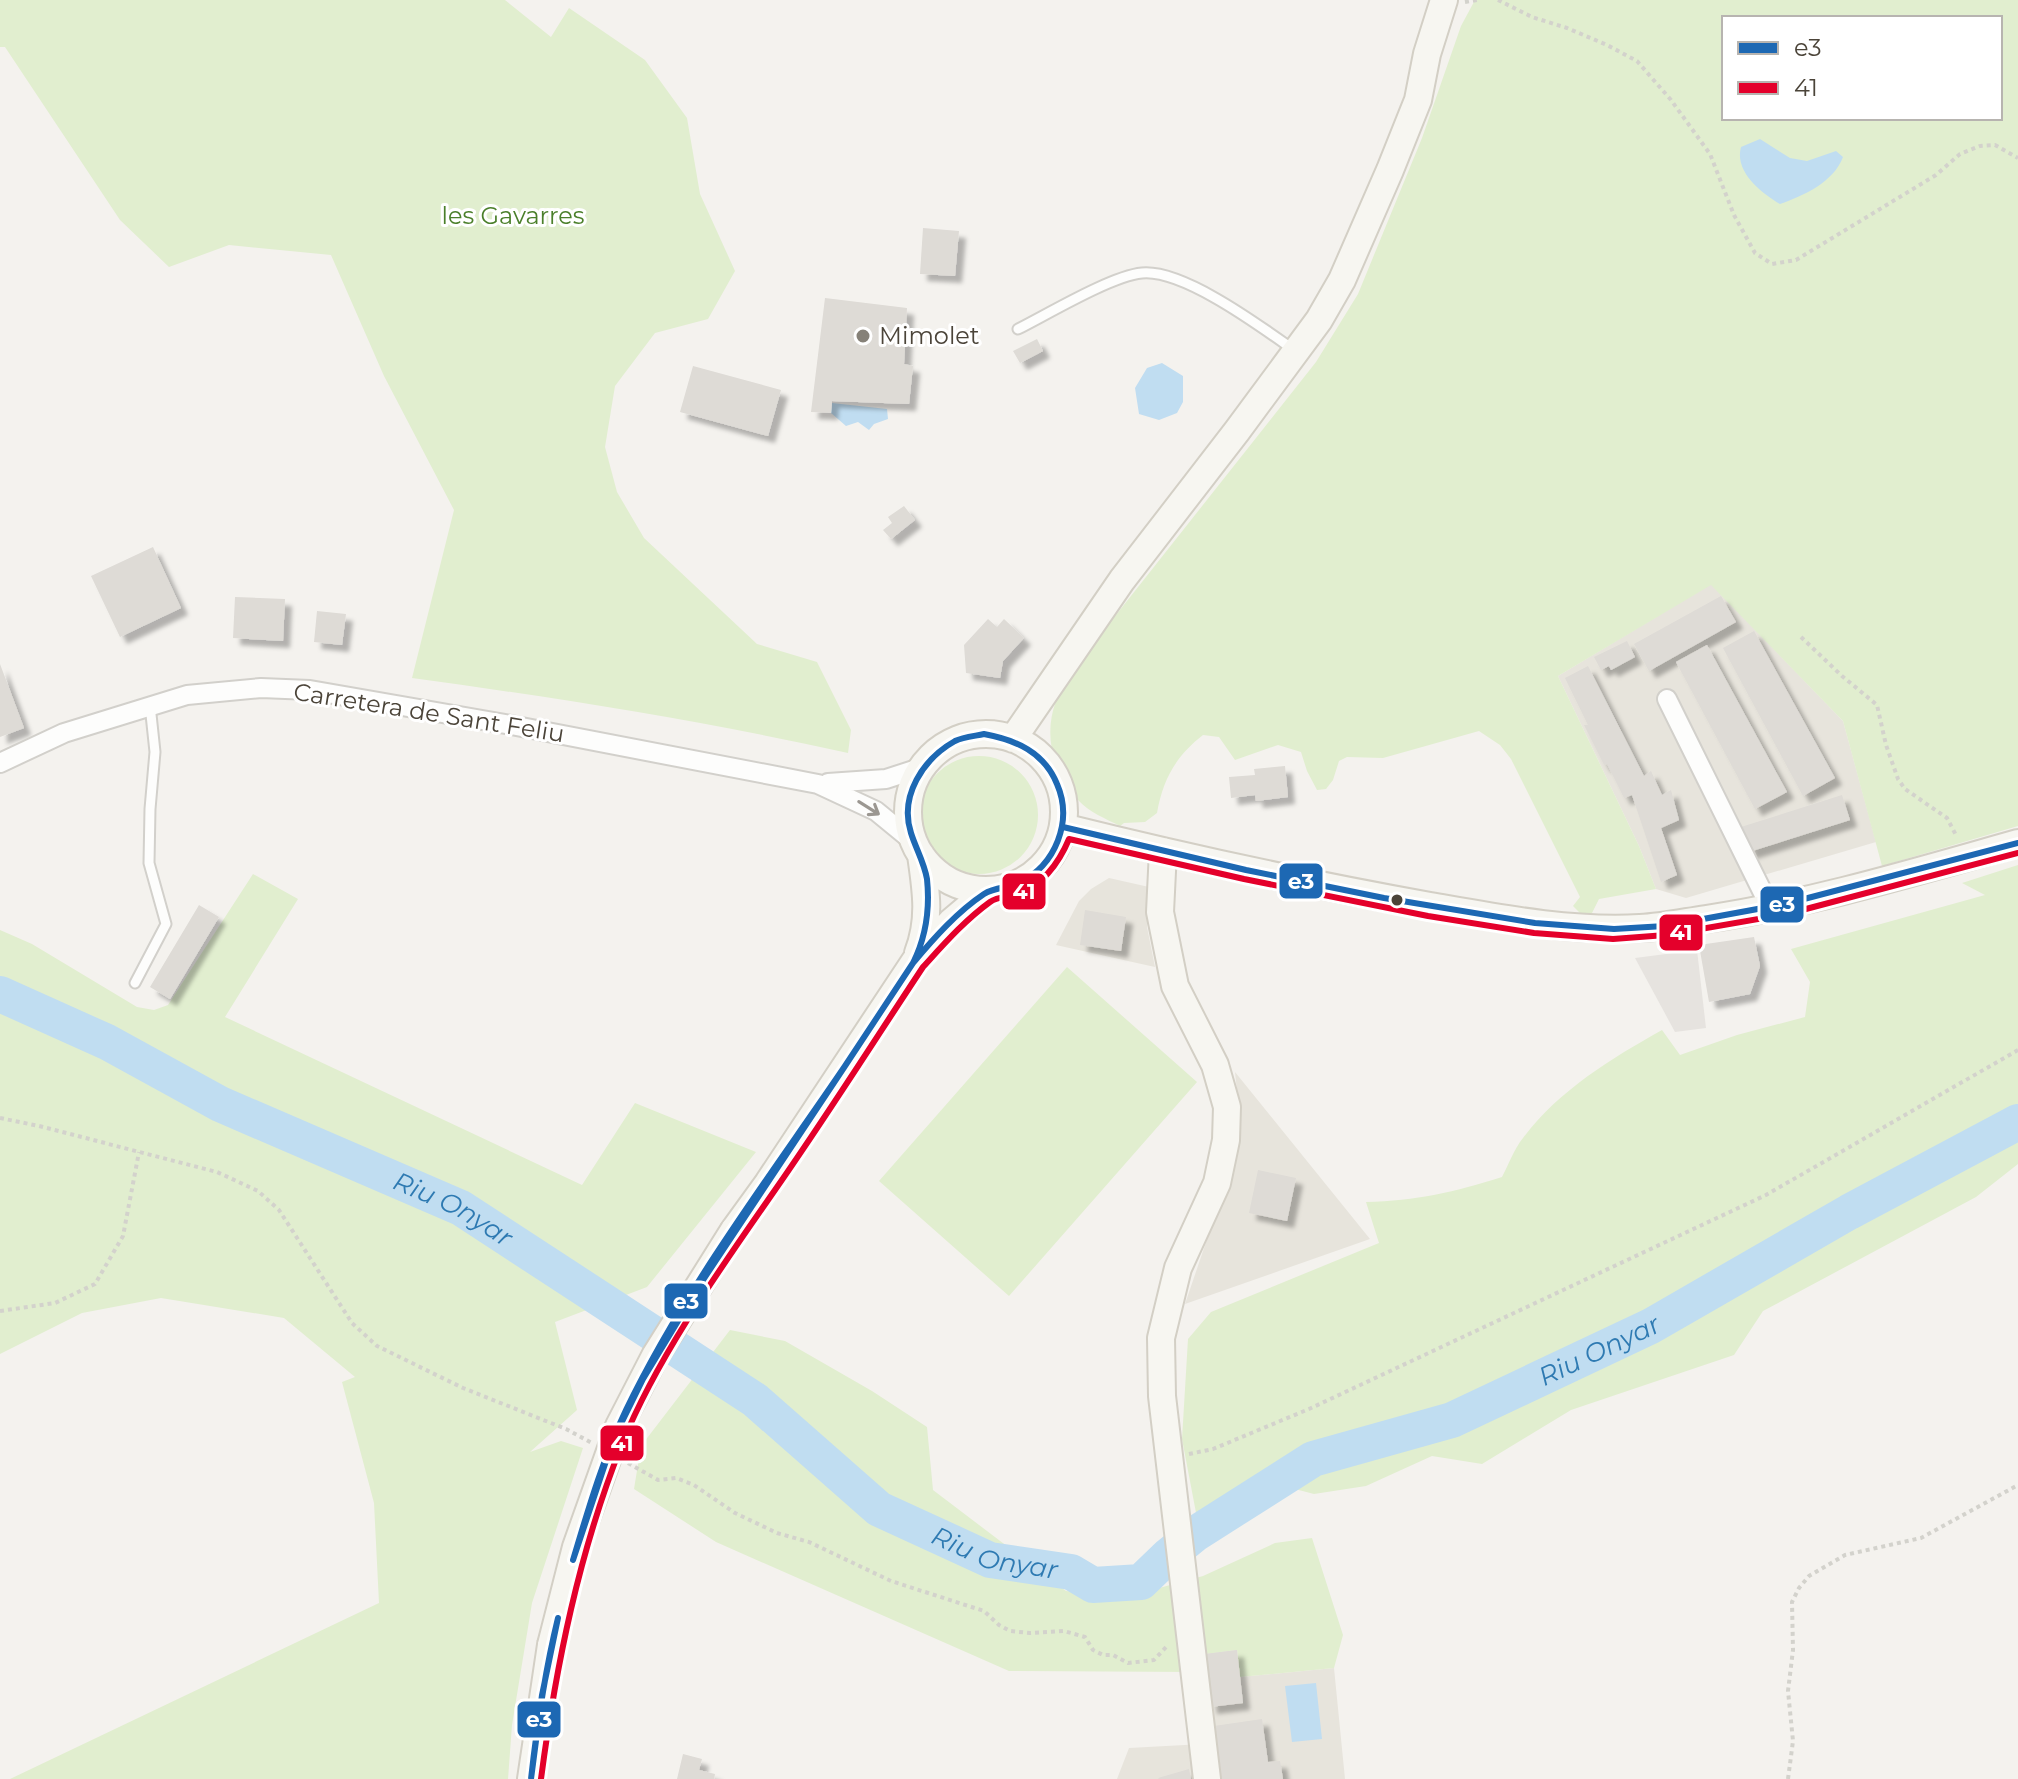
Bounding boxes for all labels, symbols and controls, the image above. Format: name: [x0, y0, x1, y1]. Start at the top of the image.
legend: [1722, 16, 2002, 120]
text: e3: [1794, 33, 1822, 62]
text: 41: [1794, 73, 1818, 102]
park label: les Gavarres: [441, 201, 585, 230]
place label: Mimolet: [879, 321, 980, 350]
marker: Mimolet: [854, 327, 872, 345]
street label: Carretera de Sant Feliu: [292, 677, 566, 748]
one-way arrow: [858, 800, 880, 817]
line badge: e3: [1278, 862, 1324, 900]
text: e3: [1288, 868, 1314, 895]
line badge: 41: [1001, 872, 1047, 911]
text: 41: [1012, 878, 1036, 905]
line badge: e3: [1759, 885, 1805, 924]
text: e3: [1769, 891, 1795, 918]
unlabelled marker: [1389, 892, 1405, 908]
line badge: 41: [1658, 913, 1704, 952]
text: 41: [1669, 919, 1693, 946]
water label: Riu Onyar: [389, 1165, 519, 1254]
line badge: e3: [663, 1282, 709, 1320]
text: e3: [673, 1288, 699, 1315]
water label: Riu Onyar: [1533, 1308, 1667, 1393]
line badge: 41: [599, 1424, 645, 1462]
text: 41: [610, 1430, 634, 1457]
water label: Riu Onyar: [927, 1519, 1061, 1586]
line badge: e3: [516, 1700, 562, 1739]
text: e3: [526, 1706, 552, 1733]

